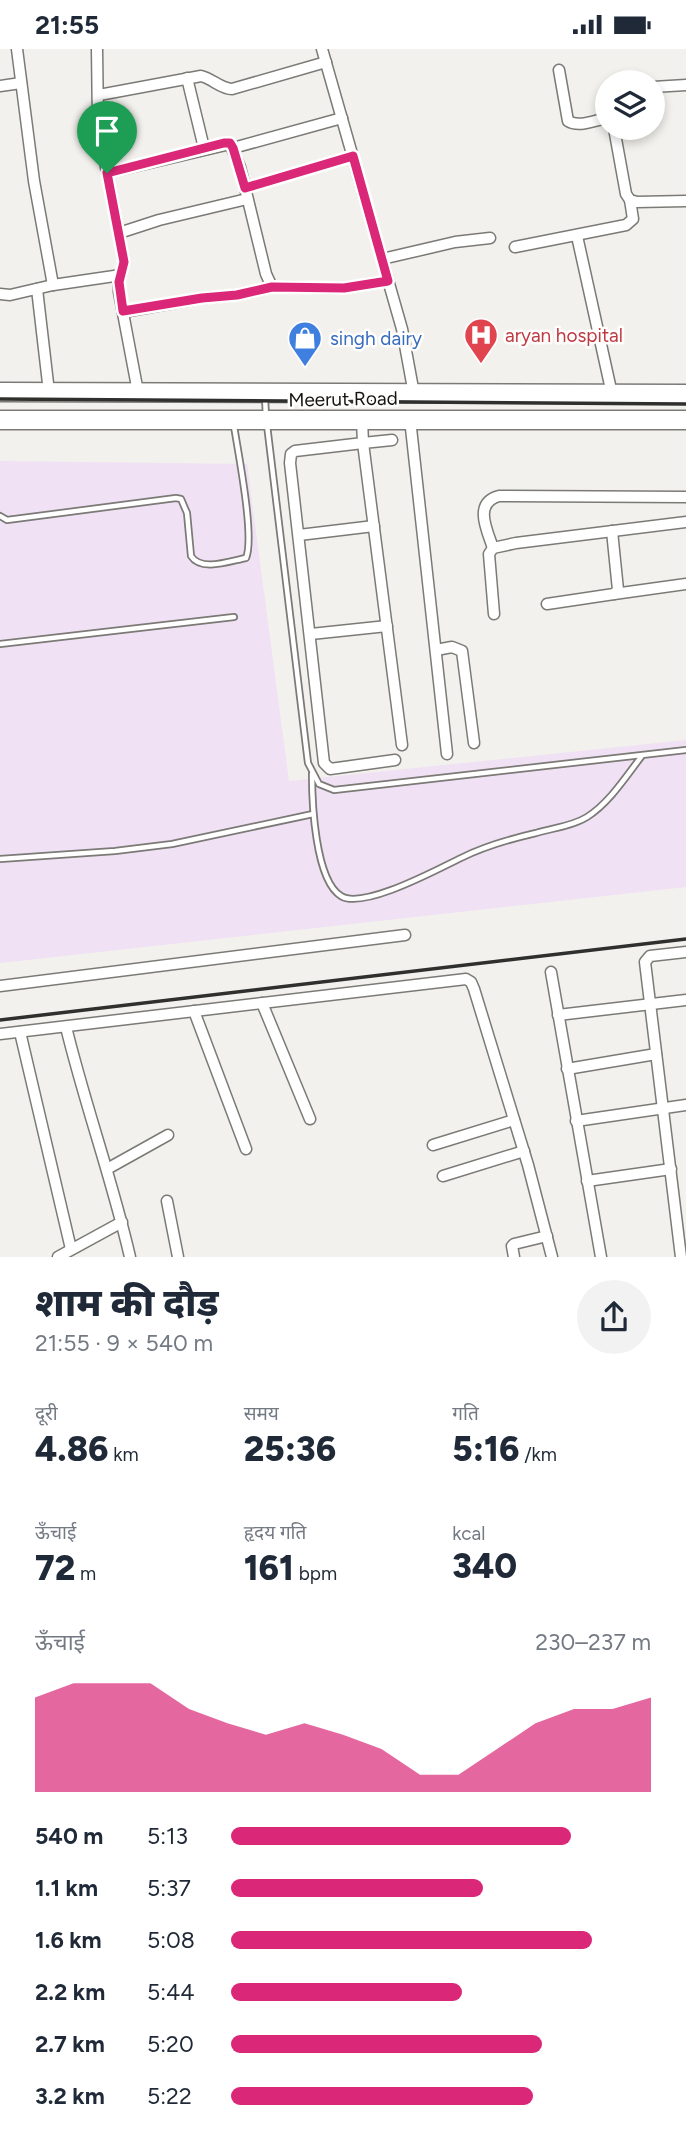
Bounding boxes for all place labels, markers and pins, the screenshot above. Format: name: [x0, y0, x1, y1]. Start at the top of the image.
pin: [77, 101, 137, 173]
hospital icon: aryan hospital: [462, 316, 500, 365]
shop icon: singh dairy: [286, 319, 324, 368]
place label: aryan hospital: [505, 324, 623, 347]
place label: singh dairy: [330, 327, 422, 350]

